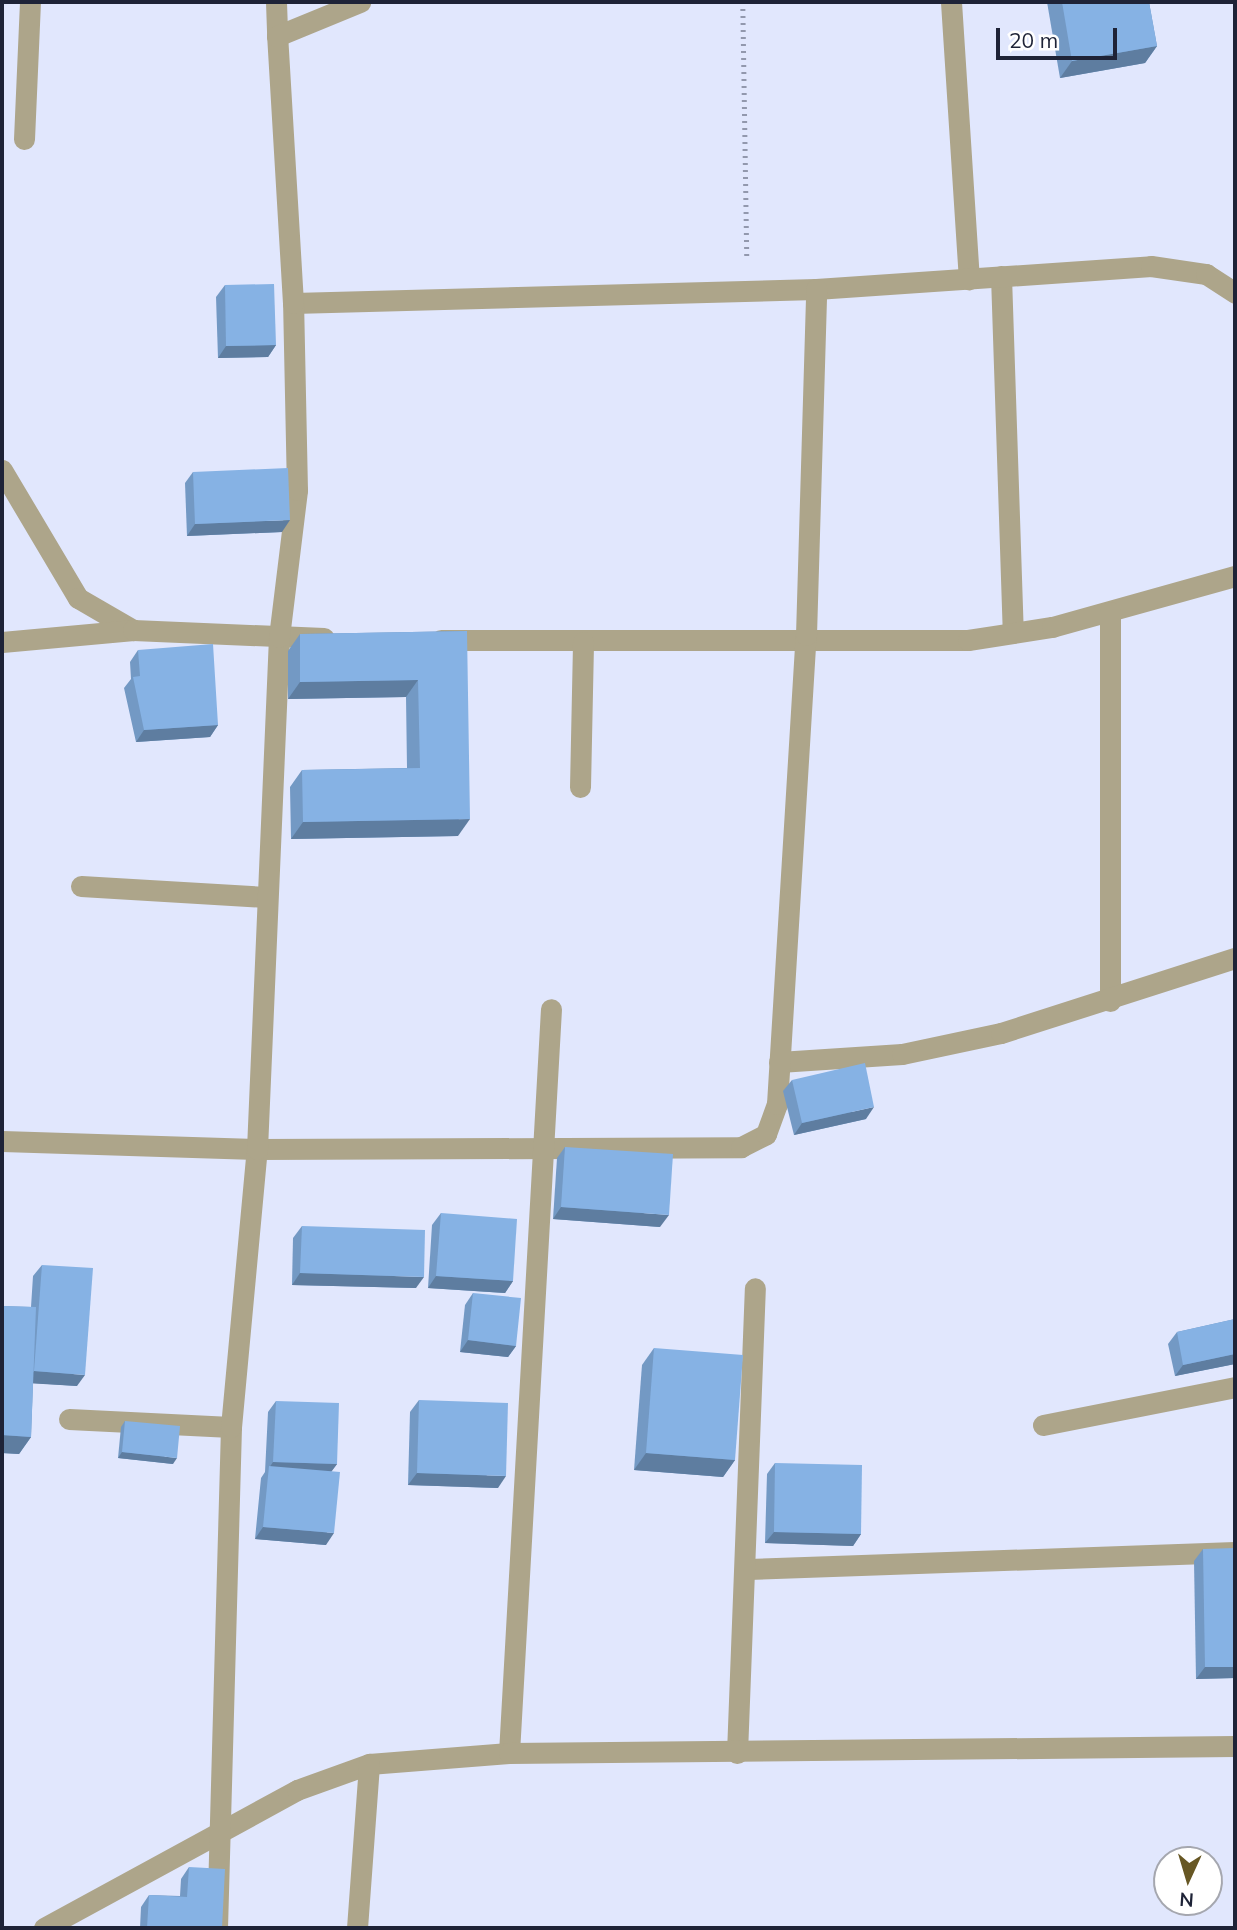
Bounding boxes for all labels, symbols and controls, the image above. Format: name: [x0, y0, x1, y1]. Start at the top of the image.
scale bar: [999, 14, 1120, 58]
text: 20 m: [1009, 27, 1058, 53]
north arrow: [1153, 1846, 1223, 1916]
text: N: [1179, 1887, 1195, 1912]

